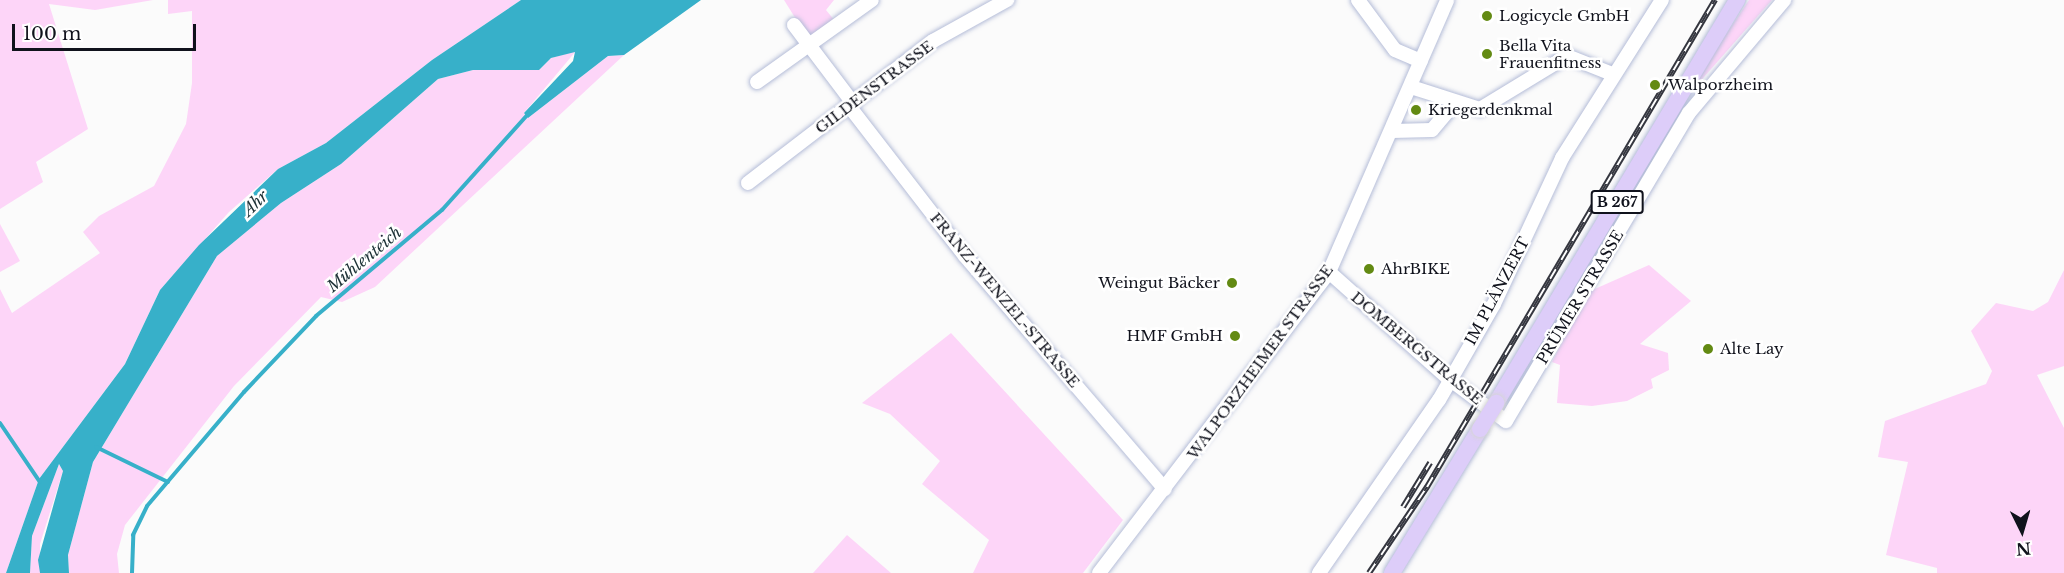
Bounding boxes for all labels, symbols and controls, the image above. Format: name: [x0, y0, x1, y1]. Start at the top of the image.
place label: Logicycle GmbH: [1499, 7, 1629, 25]
marker: Logicycle GmbH: [1480, 9, 1494, 23]
scale bar: [15, 12, 200, 50]
text: 100 m: [23, 23, 81, 45]
place label: Bella Vita Frauenfitness: [1499, 36, 1601, 71]
street label: GILDENSTRASSE: [812, 37, 936, 137]
marker: Bella Vita Frauenfitness: [1480, 47, 1494, 61]
marker: Walporzheim: [1646, 76, 1664, 94]
place label: Walporzheim: [1668, 76, 1773, 94]
place label: Kriegerdenkmal: [1428, 101, 1553, 119]
marker: Kriegerdenkmal: [1409, 103, 1423, 117]
water label: Ahr: [238, 186, 272, 220]
road number: B 267: [1590, 191, 1644, 213]
street label: FRANZ-WENZEL-STRASSE: [927, 209, 1083, 391]
water label: Mühlenteich: [323, 222, 405, 296]
street label: PRÜMER STRASSE: [1533, 227, 1627, 367]
street label: IM PLÄNZERT: [1461, 234, 1533, 348]
place label: AhrBIKE: [1381, 260, 1450, 278]
street label: WALPORZHEIMER STRASSE: [1183, 261, 1337, 463]
marker: AhrBIKE: [1362, 262, 1376, 276]
place label: Weingut Bäcker: [1098, 274, 1220, 292]
marker: Weingut Bäcker: [1225, 276, 1239, 290]
street label: DOMBERGSTRASSE: [1348, 288, 1486, 408]
place label: HMF GmbH: [1126, 327, 1223, 345]
marker: HMF GmbH: [1228, 329, 1242, 343]
place label: Alte Lay: [1720, 340, 1784, 358]
marker: Alte Lay: [1701, 342, 1715, 356]
north arrow: [1992, 501, 2052, 561]
text: N: [2015, 538, 2032, 560]

